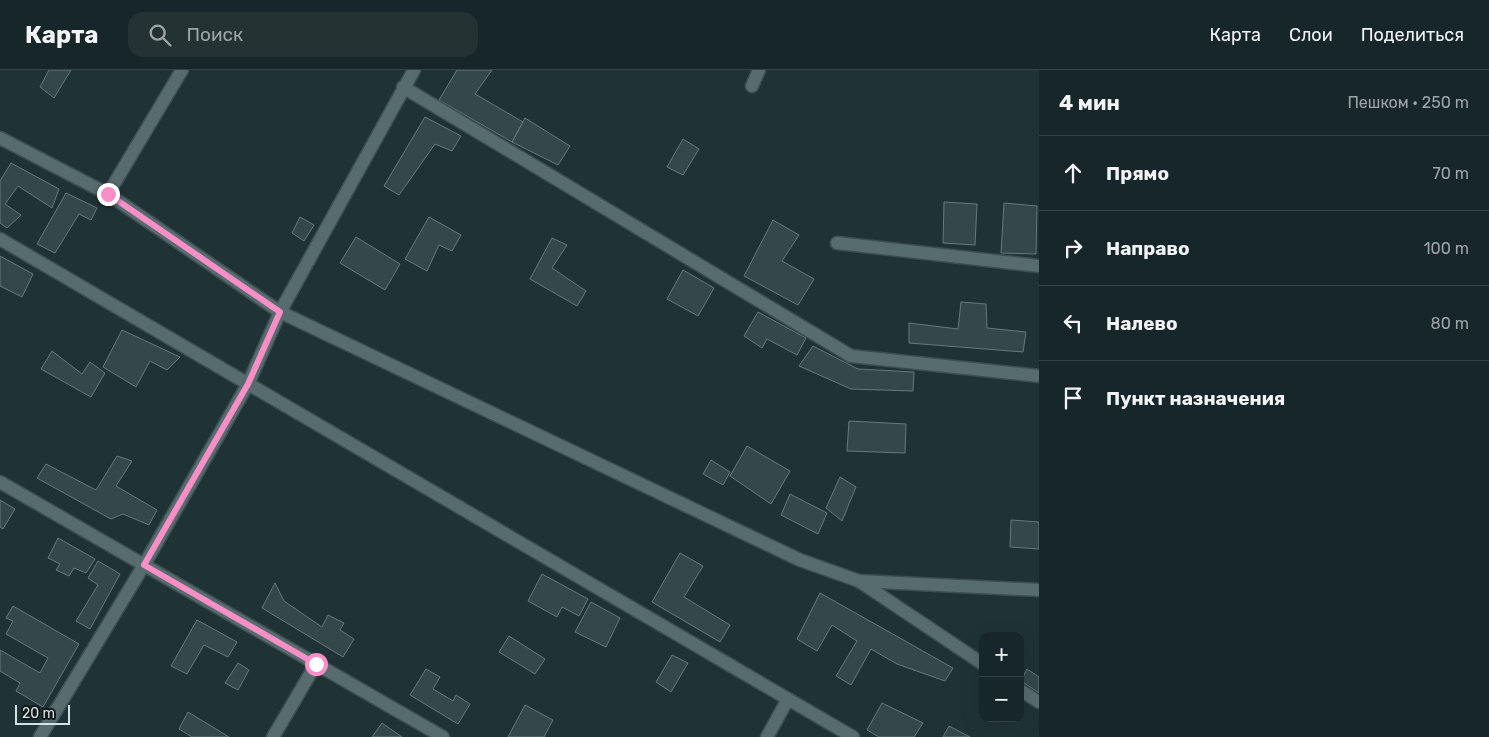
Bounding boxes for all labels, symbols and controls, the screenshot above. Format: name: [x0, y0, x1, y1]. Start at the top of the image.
search box: [128, 12, 478, 57]
text: Карта: [25, 21, 98, 49]
icon: search: [146, 21, 174, 49]
text: Поиск: [186, 23, 243, 46]
text: Карта: [1210, 24, 1261, 46]
text: Слои: [1289, 24, 1333, 46]
text: Поделиться: [1361, 24, 1464, 46]
text: 4 мин: [1059, 90, 1120, 115]
text: Пешком · 250 m: [1347, 93, 1469, 112]
icon: ahead: [1059, 159, 1087, 187]
text: Прямо: [1106, 162, 1169, 185]
text: 70 m: [1432, 164, 1469, 183]
route end: [97, 183, 120, 206]
icon: right: [1059, 234, 1087, 262]
text: Направо: [1106, 237, 1190, 260]
text: 100 m: [1424, 239, 1469, 258]
icon: left: [1059, 309, 1087, 337]
text: Налево: [1106, 312, 1178, 335]
text: 80 m: [1431, 314, 1469, 333]
icon: arrive: [1059, 384, 1087, 412]
text: Пункт назначения: [1106, 387, 1285, 410]
map controls: [979, 632, 1024, 722]
button: +: [979, 632, 1024, 677]
route start: [305, 653, 328, 676]
button: −: [979, 677, 1024, 722]
scale bar: [15, 702, 70, 725]
text: 20 m: [22, 705, 55, 722]

